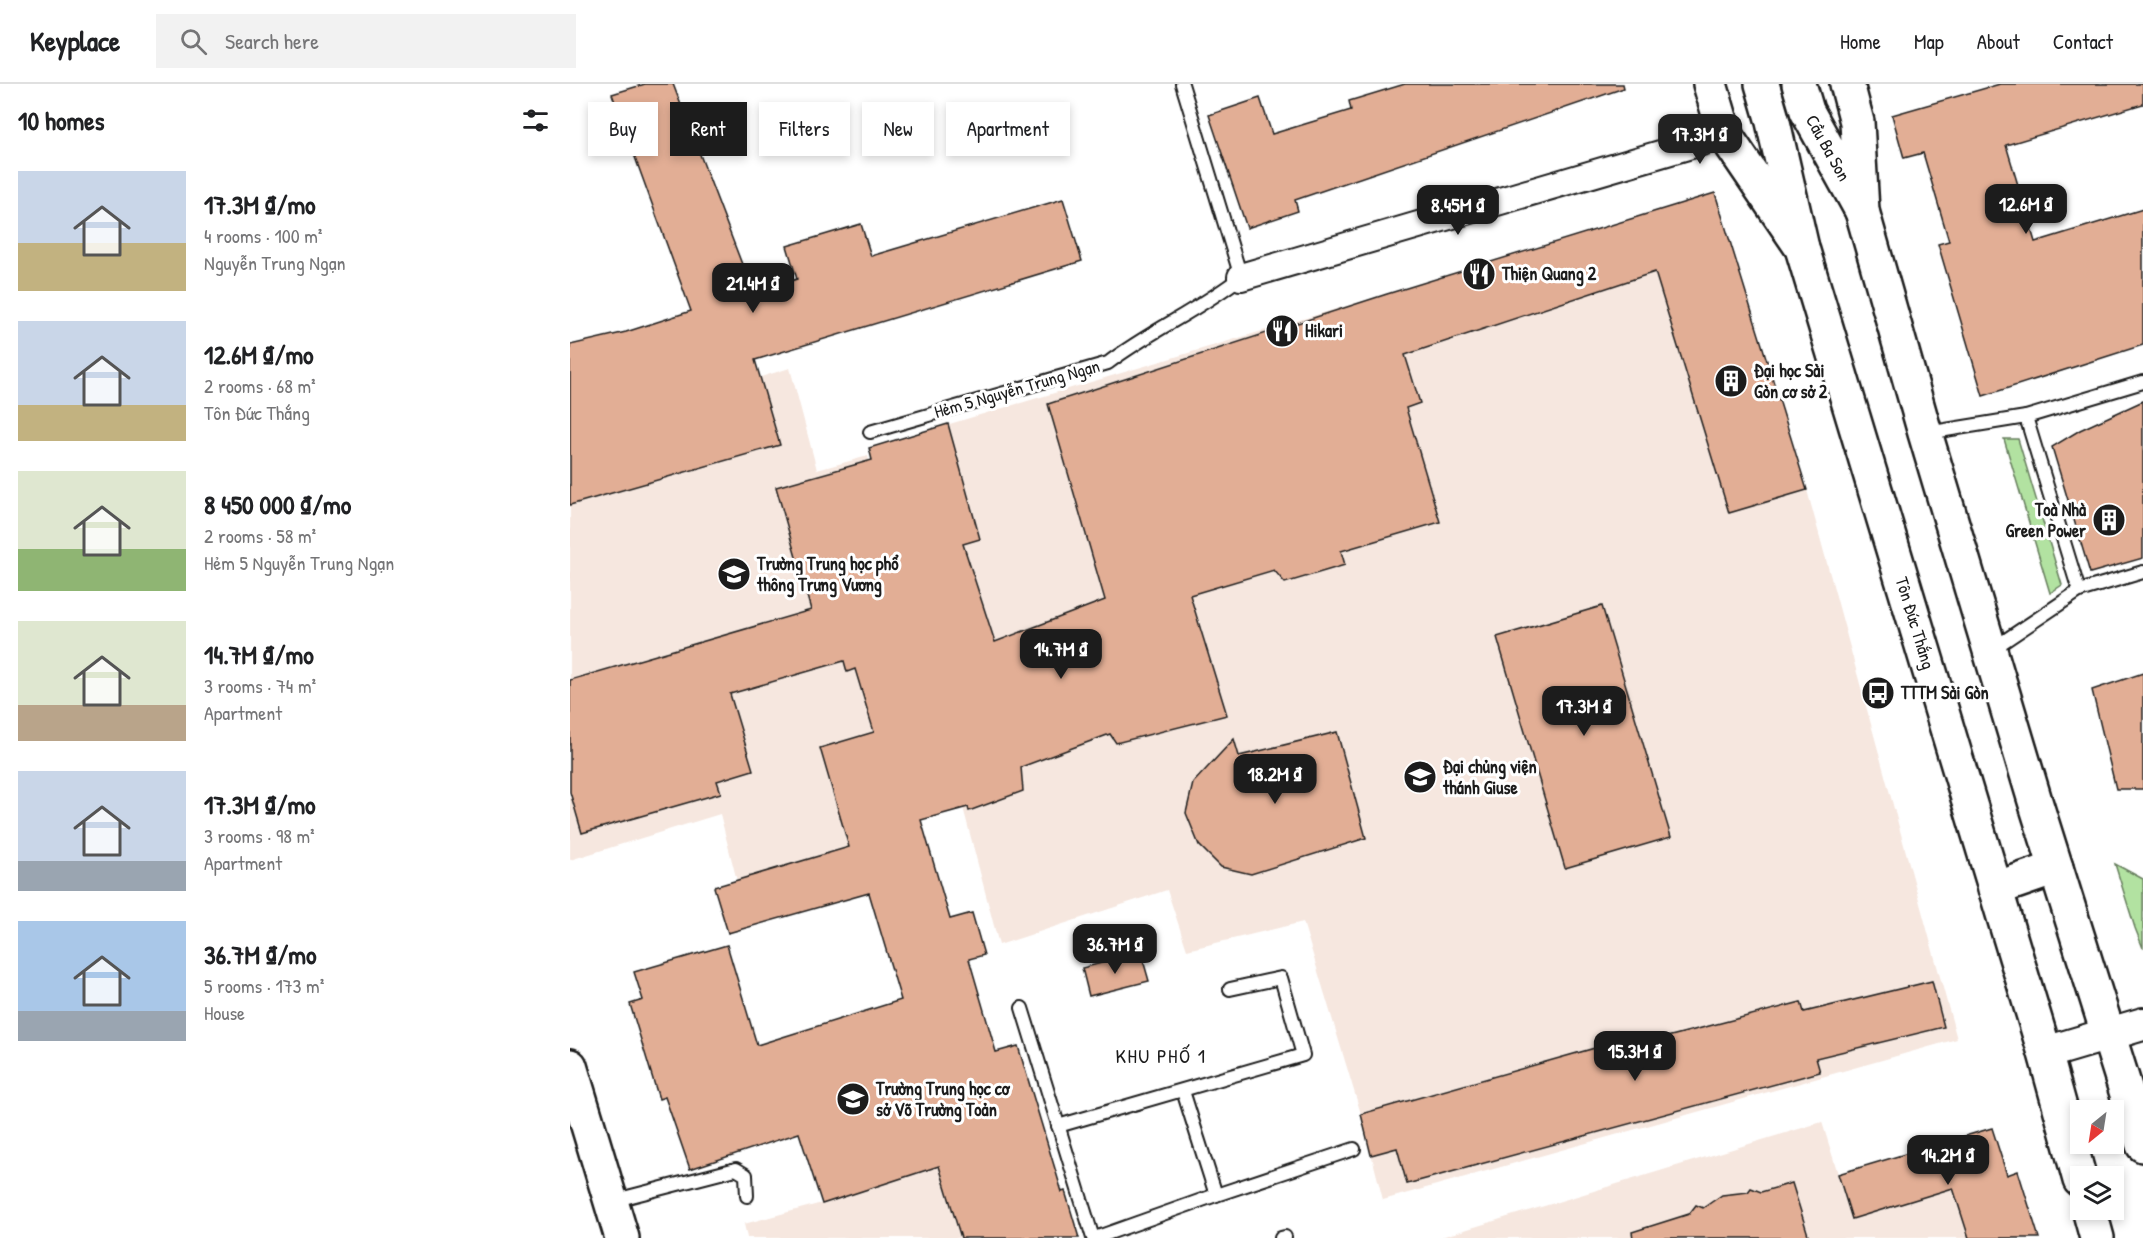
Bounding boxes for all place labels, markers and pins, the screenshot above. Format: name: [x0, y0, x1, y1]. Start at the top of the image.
pin: 17.3M ₫: [1645, 114, 1755, 165]
pin: 12.6M ₫: [1971, 184, 2081, 235]
pin: 8.45M ₫: [1403, 185, 1513, 236]
restaurant icon: Thiện Quang 2: [1461, 256, 1497, 292]
place label: Thiện Quang 2: [1501, 261, 1597, 287]
pin: 21.4M ₫: [698, 263, 808, 314]
restaurant icon: Hikari: [1264, 313, 1300, 349]
place label: Hikari: [1305, 318, 1343, 343]
place label: Đại học Sài Gòn cơ sở 2: [1754, 358, 1828, 404]
building icon: Đại học Sài Gòn cơ sở 2: [1713, 363, 1749, 399]
place label: Toà Nhà Green Power: [2005, 497, 2087, 543]
building icon: Toà Nhà Green Power: [2091, 502, 2127, 538]
place label: Trường Trung học phổ thông Trưng Vương: [756, 551, 899, 598]
school or university icon: Trường Trung học phổ thông Trưng Vương: [716, 556, 752, 592]
pin: 14.7M ₫: [1006, 629, 1116, 680]
bus stop icon: TTTM Sài Gòn: [1860, 675, 1896, 711]
place label: TTTM Sài Gòn: [1900, 680, 1989, 705]
pin: 17.3M ₫: [1529, 686, 1639, 737]
pin: 18.2M ₫: [1220, 754, 1330, 805]
place label: Đại chủng viện thánh Giuse: [1442, 754, 1537, 800]
school or university icon: Đại chủng viện thánh Giuse: [1402, 759, 1438, 795]
pin: 36.7M ₫: [1060, 924, 1170, 975]
pin: 15.3M ₫: [1580, 1031, 1690, 1082]
place label: Trường Trung học cơ sở Võ Trường Toản: [875, 1076, 1011, 1123]
school or university icon: Trường Trung học cơ sở Võ Trường Toản: [835, 1081, 871, 1117]
pin: 14.2M ₫: [1893, 1135, 2003, 1186]

